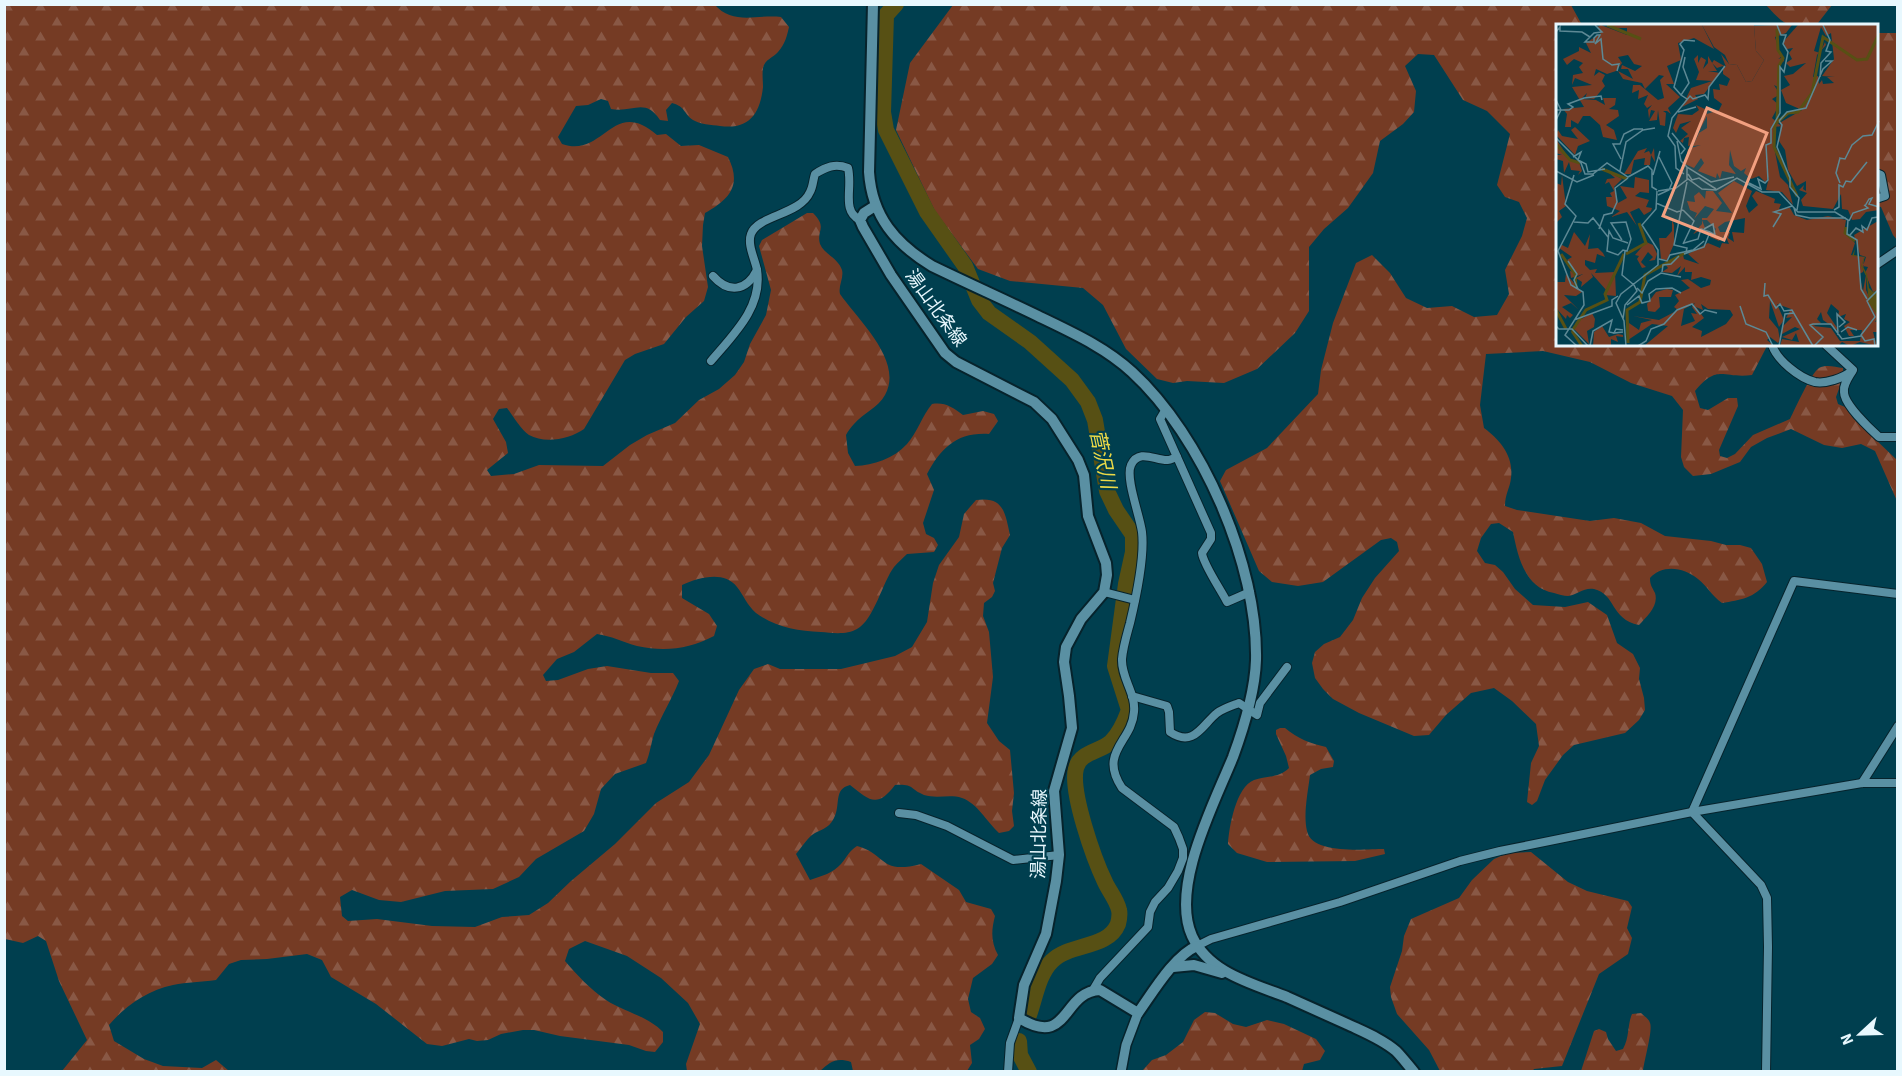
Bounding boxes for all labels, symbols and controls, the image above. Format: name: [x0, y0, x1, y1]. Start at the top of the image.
inset map: [1556, 24, 1878, 346]
street label: 湯山北条線: [899, 265, 972, 352]
water label: 菅沢川: [1082, 427, 1122, 493]
street label: 湯山北条線: [1026, 789, 1053, 879]
north arrow: [1830, 1004, 1890, 1064]
text: N: [1835, 1030, 1859, 1048]

